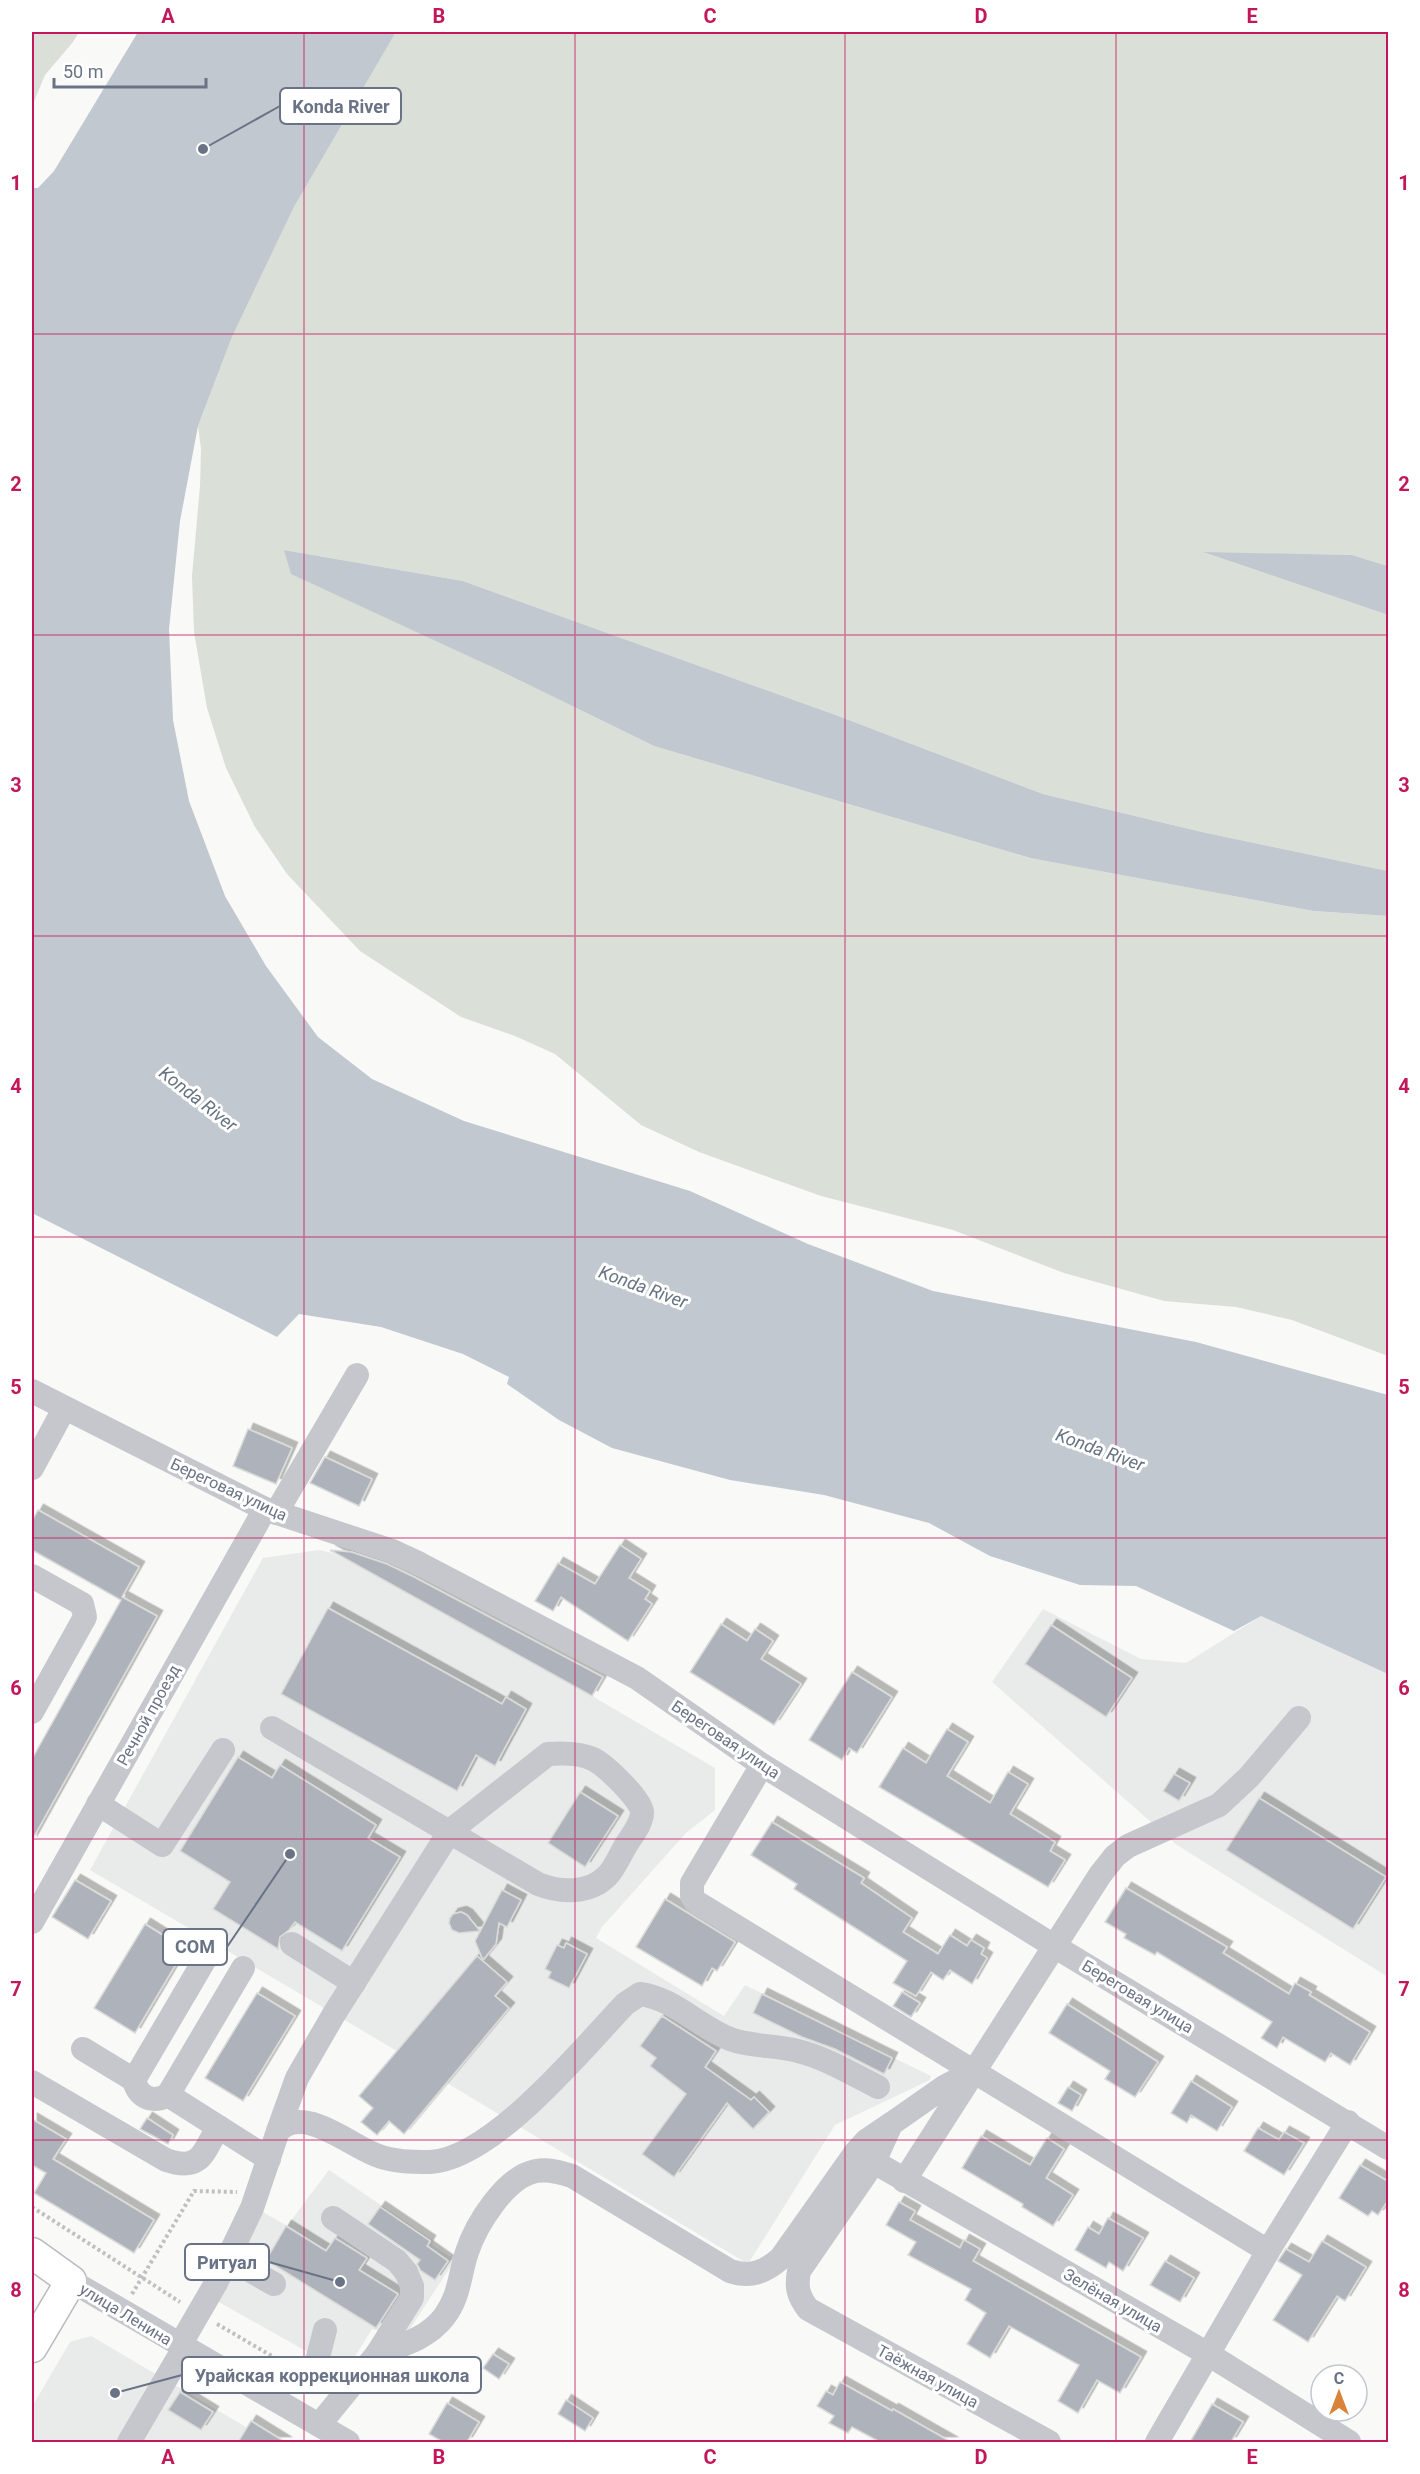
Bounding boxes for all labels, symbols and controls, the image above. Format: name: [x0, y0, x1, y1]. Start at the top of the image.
text: A: [161, 4, 175, 28]
text: B: [433, 4, 445, 28]
text: C: [703, 4, 717, 28]
text: D: [975, 4, 988, 28]
text: E: [1246, 4, 1258, 28]
scale bar: [54, 51, 206, 89]
text: 50 m: [63, 61, 103, 82]
callout: Konda River: [280, 88, 401, 124]
text: Konda River: [292, 96, 390, 117]
text: 1: [10, 171, 22, 195]
text: 1: [1398, 171, 1410, 195]
text: 2: [10, 472, 22, 496]
text: 2: [1398, 472, 1410, 496]
text: 3: [10, 773, 22, 797]
text: 3: [1398, 773, 1410, 797]
water label: Konda River: [155, 1062, 242, 1136]
text: 4: [10, 1074, 22, 1098]
text: 4: [1398, 1074, 1410, 1098]
water label: Konda River: [596, 1261, 691, 1313]
text: 5: [10, 1375, 22, 1399]
text: 5: [1398, 1375, 1410, 1399]
water label: Konda River: [1053, 1424, 1148, 1476]
street label: Береговая улица: [168, 1454, 290, 1525]
street label: Речной проезд: [113, 1661, 184, 1769]
text: 6: [10, 1676, 22, 1700]
text: 6: [1398, 1676, 1410, 1700]
street label: Береговая улица: [668, 1696, 783, 1783]
callout: СОМ: [163, 1929, 227, 1965]
text: СОМ: [175, 1936, 215, 1957]
street label: Береговая улица: [1079, 1956, 1197, 2037]
text: 7: [10, 1977, 22, 2001]
text: 7: [1398, 1977, 1410, 2001]
callout: Ритуал: [185, 2244, 269, 2280]
text: Ритуал: [197, 2252, 257, 2273]
street label: Зелёная улица: [1060, 2265, 1165, 2336]
text: 8: [10, 2278, 22, 2302]
text: 8: [1398, 2278, 1410, 2302]
street label: улица Ленина: [76, 2279, 175, 2349]
street label: Таёжная улица: [874, 2341, 982, 2412]
callout: Урайская коррекционная школа: [182, 2357, 481, 2393]
north arrow: [1309, 2363, 1369, 2423]
text: Урайская коррекционная школа: [195, 2365, 470, 2386]
text: С: [1334, 2369, 1344, 2388]
text: A: [161, 2445, 175, 2469]
text: B: [433, 2445, 445, 2469]
text: C: [703, 2445, 717, 2469]
text: D: [975, 2445, 988, 2469]
text: E: [1246, 2445, 1258, 2469]

